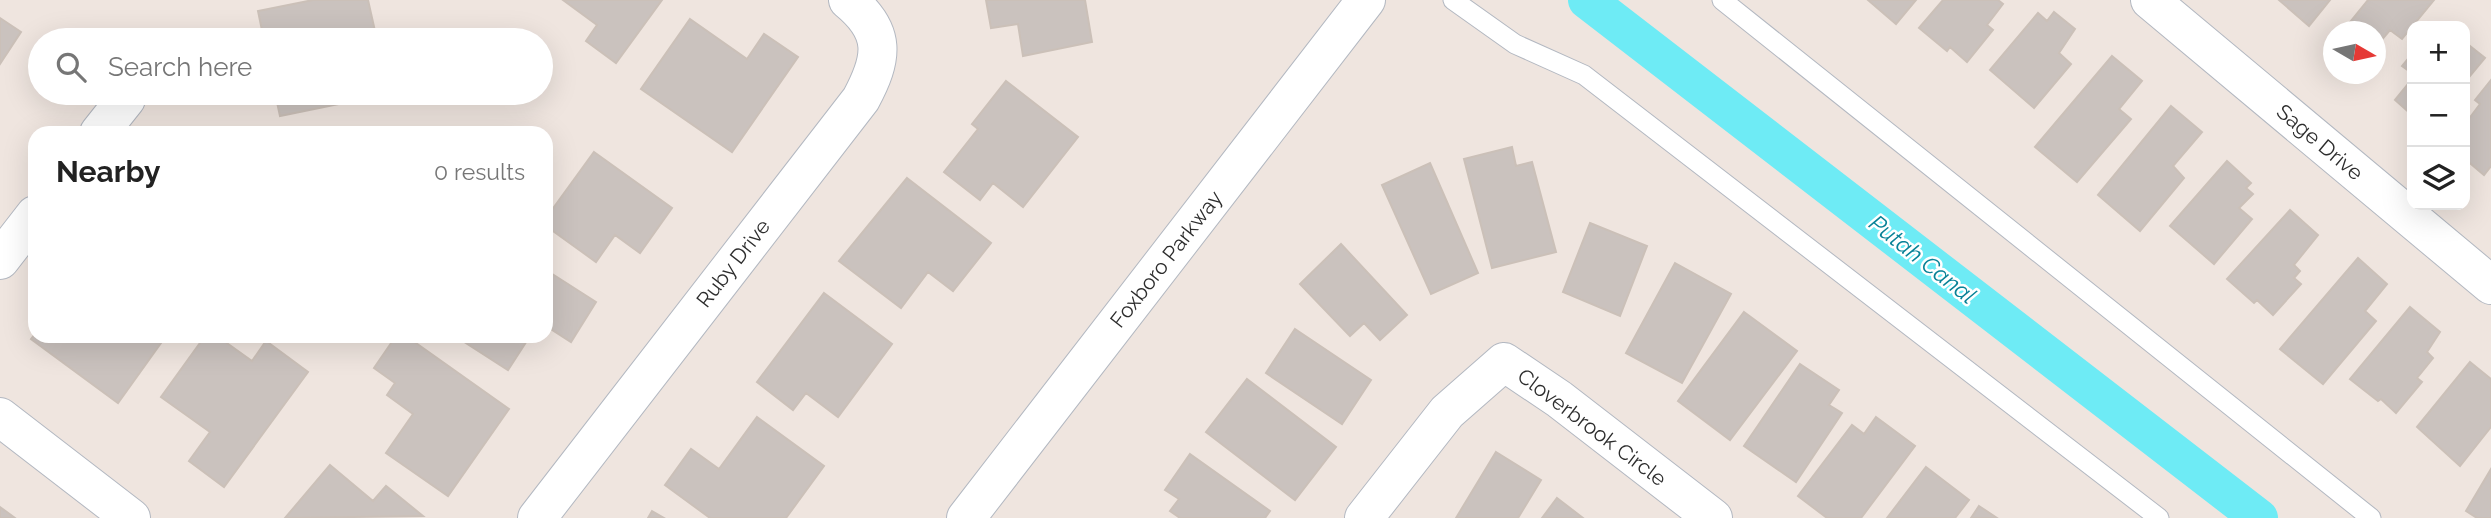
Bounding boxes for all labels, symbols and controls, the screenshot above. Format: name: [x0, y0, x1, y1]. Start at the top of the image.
north arrow: [2323, 21, 2386, 84]
map controls: [2407, 21, 2470, 210]
button: +: [2407, 21, 2470, 84]
search box: [28, 28, 553, 105]
icon: search: [52, 48, 90, 86]
text: Search here: [108, 52, 252, 82]
button: −: [2407, 84, 2470, 147]
street label: Sage Drive: [2272, 99, 2368, 185]
button: layers: [2407, 147, 2470, 210]
text: Nearby: [56, 154, 160, 189]
text: 0 results: [434, 158, 525, 185]
street label: Foxboro Parkway: [1105, 186, 1227, 332]
water label: Putah Canal: [1864, 209, 1982, 309]
street label: Ruby Drive: [691, 214, 775, 312]
street label: Cloverbrook Circle: [1513, 363, 1671, 491]

